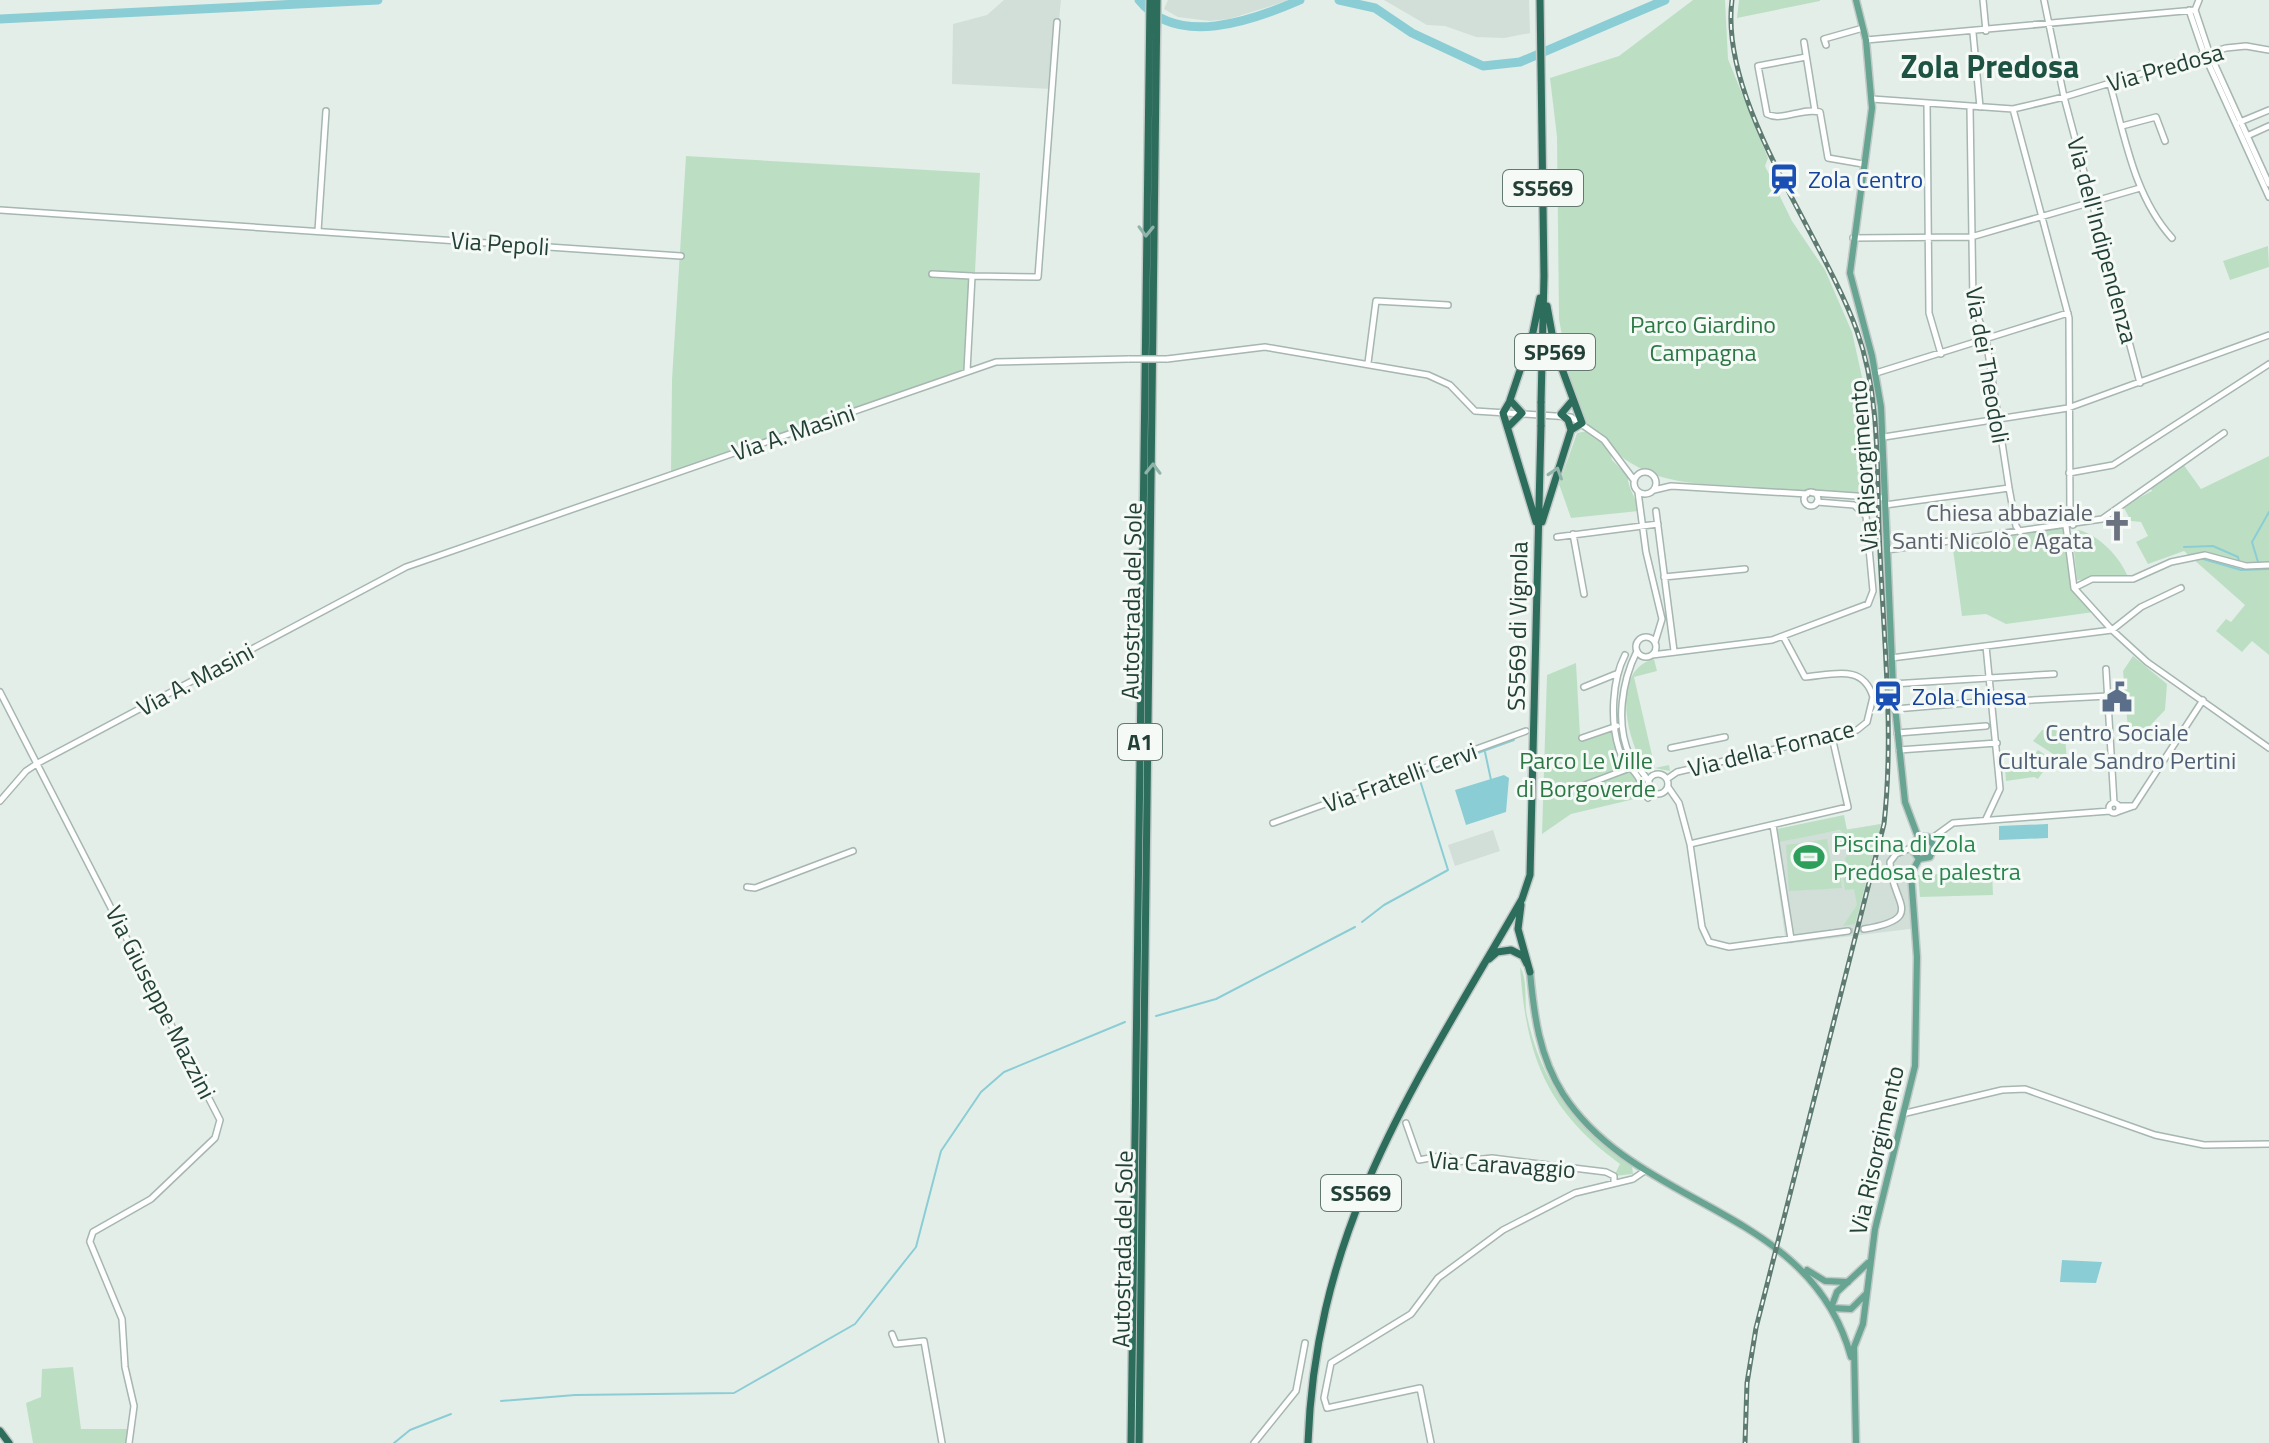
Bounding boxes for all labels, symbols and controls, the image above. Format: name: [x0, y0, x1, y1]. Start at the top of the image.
street label: Via Predosa: [2103, 33, 2227, 101]
district label: Zola Predosa: [1901, 42, 2079, 90]
street label: Via dell'Indipendenza: [2058, 133, 2148, 347]
place label: Zola Centro: [1808, 161, 1923, 197]
station icon: Zola Centro: [1767, 162, 1801, 196]
road number: SS569: [1503, 170, 1583, 206]
street label: Via Pepoli: [449, 222, 551, 264]
one-way arrow: [1137, 225, 1155, 238]
street label: Via dei Theodoli: [1957, 284, 2019, 446]
park label: Parco Giardino Campagna: [1630, 306, 1776, 370]
road number: SP569: [1515, 334, 1595, 370]
street label: Via Risorgimento: [1839, 379, 1887, 553]
street label: Via A. Masini: [727, 394, 859, 470]
one-way arrow: [1144, 462, 1162, 475]
one-way arrow: [1546, 467, 1562, 481]
place label: Chiesa abbaziale Santi Nicolò e Agata: [1892, 494, 2093, 558]
street label: Autostrada del Sole: [1111, 502, 1151, 700]
church icon: Chiesa abbaziale Santi Nicolò e Agata: [2100, 509, 2134, 543]
street label: SS569 di Vignola: [1498, 541, 1536, 711]
street label: Via A. Masini: [130, 633, 260, 725]
place label: Zola Chiesa: [1912, 678, 2027, 714]
station icon: Zola Chiesa: [1871, 679, 1905, 713]
public building icon: Centro Sociale Culturale Sandro Pertini: [2100, 680, 2134, 714]
street label: Via della Fornace: [1684, 710, 1858, 786]
place label: Centro Sociale Culturale Sandro Pertini: [1998, 714, 2236, 778]
road number: A1: [1118, 724, 1162, 760]
street label: Via Fratelli Cervi: [1318, 733, 1482, 821]
park label: Parco Le Ville di Borgoverde: [1516, 742, 1656, 806]
place label: Piscina di Zola Predosa e palestra: [1833, 825, 2021, 889]
sports icon: Piscina di Zola Predosa e palestra: [1792, 840, 1826, 874]
street label: Via Giuseppe Mazzini: [97, 899, 225, 1105]
street label: Via Risorgimento: [1839, 1062, 1913, 1238]
street label: Via Caravaggio: [1427, 1141, 1577, 1187]
street label: Autostrada del Sole: [1102, 1150, 1142, 1348]
road number: SS569: [1321, 1175, 1401, 1211]

